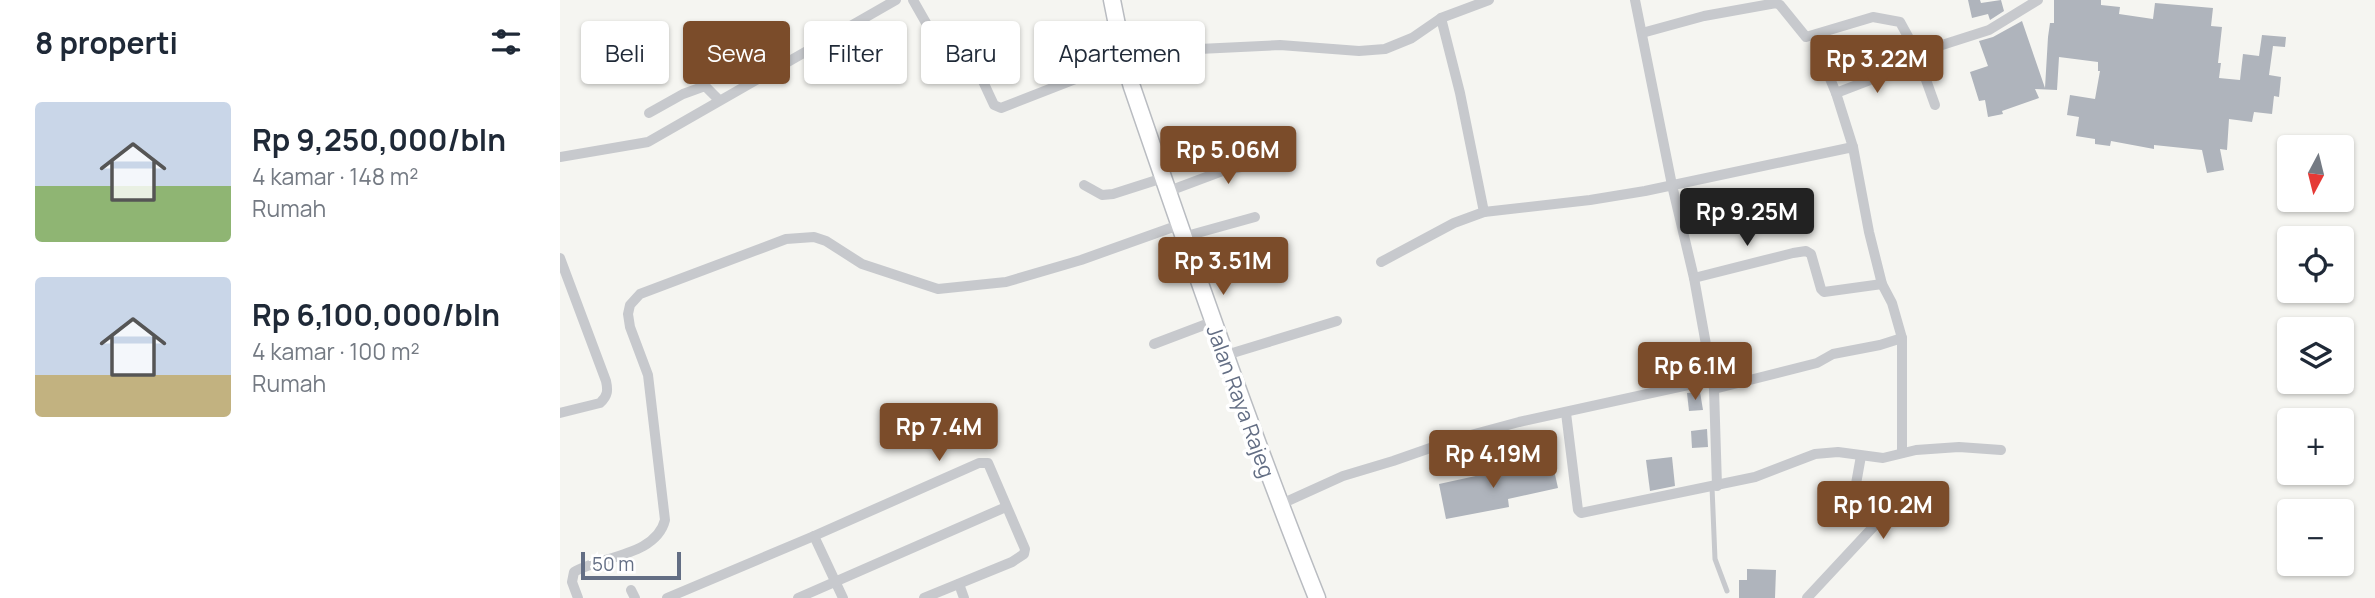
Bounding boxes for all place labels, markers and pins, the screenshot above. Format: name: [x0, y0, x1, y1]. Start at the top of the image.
pin: Rp 3.22M: [1805, 36, 1949, 95]
pin: Rp 5.06M: [1156, 127, 1300, 186]
pin: Rp 9.25M: [1675, 188, 1819, 248]
pin: Rp 3.51M: [1151, 238, 1295, 297]
pin: Rp 6.1M: [1630, 342, 1760, 402]
pin: Rp 7.4M: [874, 404, 1004, 463]
pin: Rp 4.19M: [1421, 430, 1565, 490]
pin: Rp 10.2M: [1811, 482, 1955, 541]

